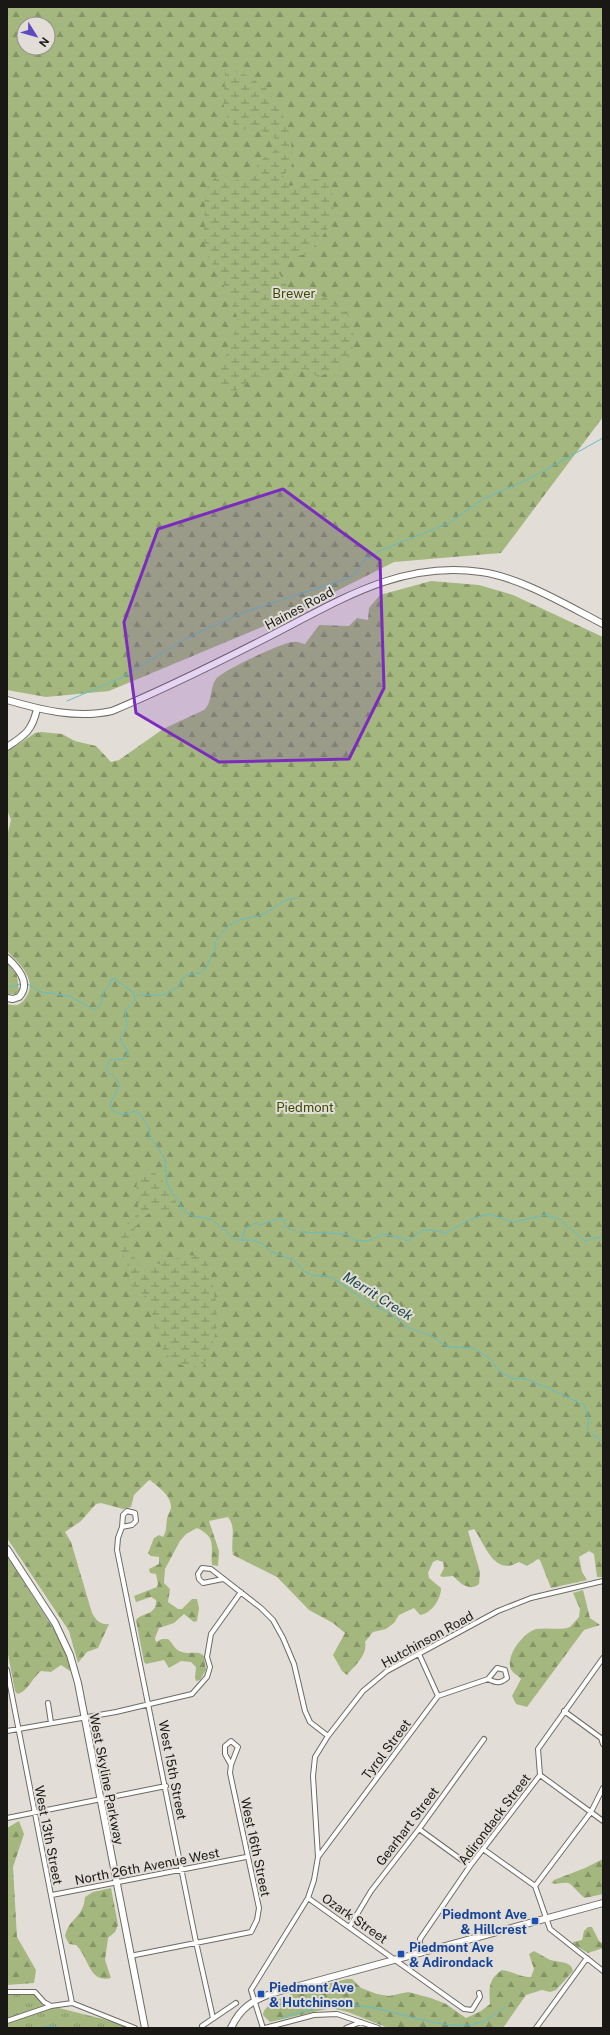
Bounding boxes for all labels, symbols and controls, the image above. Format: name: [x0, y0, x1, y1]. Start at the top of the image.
north arrow: [16, 16, 56, 56]
text: N: [37, 35, 51, 49]
park label: Brewer: [272, 286, 316, 301]
street label: Haines Road: [262, 584, 336, 633]
park label: Piedmont: [276, 1100, 334, 1115]
water label: Merrit Creek: [340, 1268, 416, 1324]
street label: Hutchinson Road: [379, 1608, 476, 1671]
street label: West Skyline Parkway: [86, 1712, 127, 1846]
street label: Tyrol Street: [359, 1716, 414, 1782]
street label: West 15th Street: [156, 1719, 190, 1821]
street label: Adirondack Street: [455, 1771, 534, 1868]
street label: West 13th Street: [32, 1784, 66, 1886]
street label: Gearhart Street: [373, 1784, 442, 1869]
street label: West 16th Street: [238, 1796, 273, 1898]
street label: North 26th Avenue West: [73, 1845, 221, 1888]
street label: Ozark Street: [319, 1890, 390, 1947]
place label: Piedmont Ave & Hillcrest: [442, 1907, 527, 1937]
marker: Piedmont Ave & Hillcrest: [530, 1916, 540, 1926]
place label: Piedmont Ave & Adirondack: [409, 1940, 494, 1970]
marker: Piedmont Ave & Adirondack: [396, 1949, 406, 1959]
place label: Piedmont Ave & Hutchinson: [269, 1980, 354, 2010]
marker: Piedmont Ave & Hutchinson: [256, 1989, 266, 1999]

